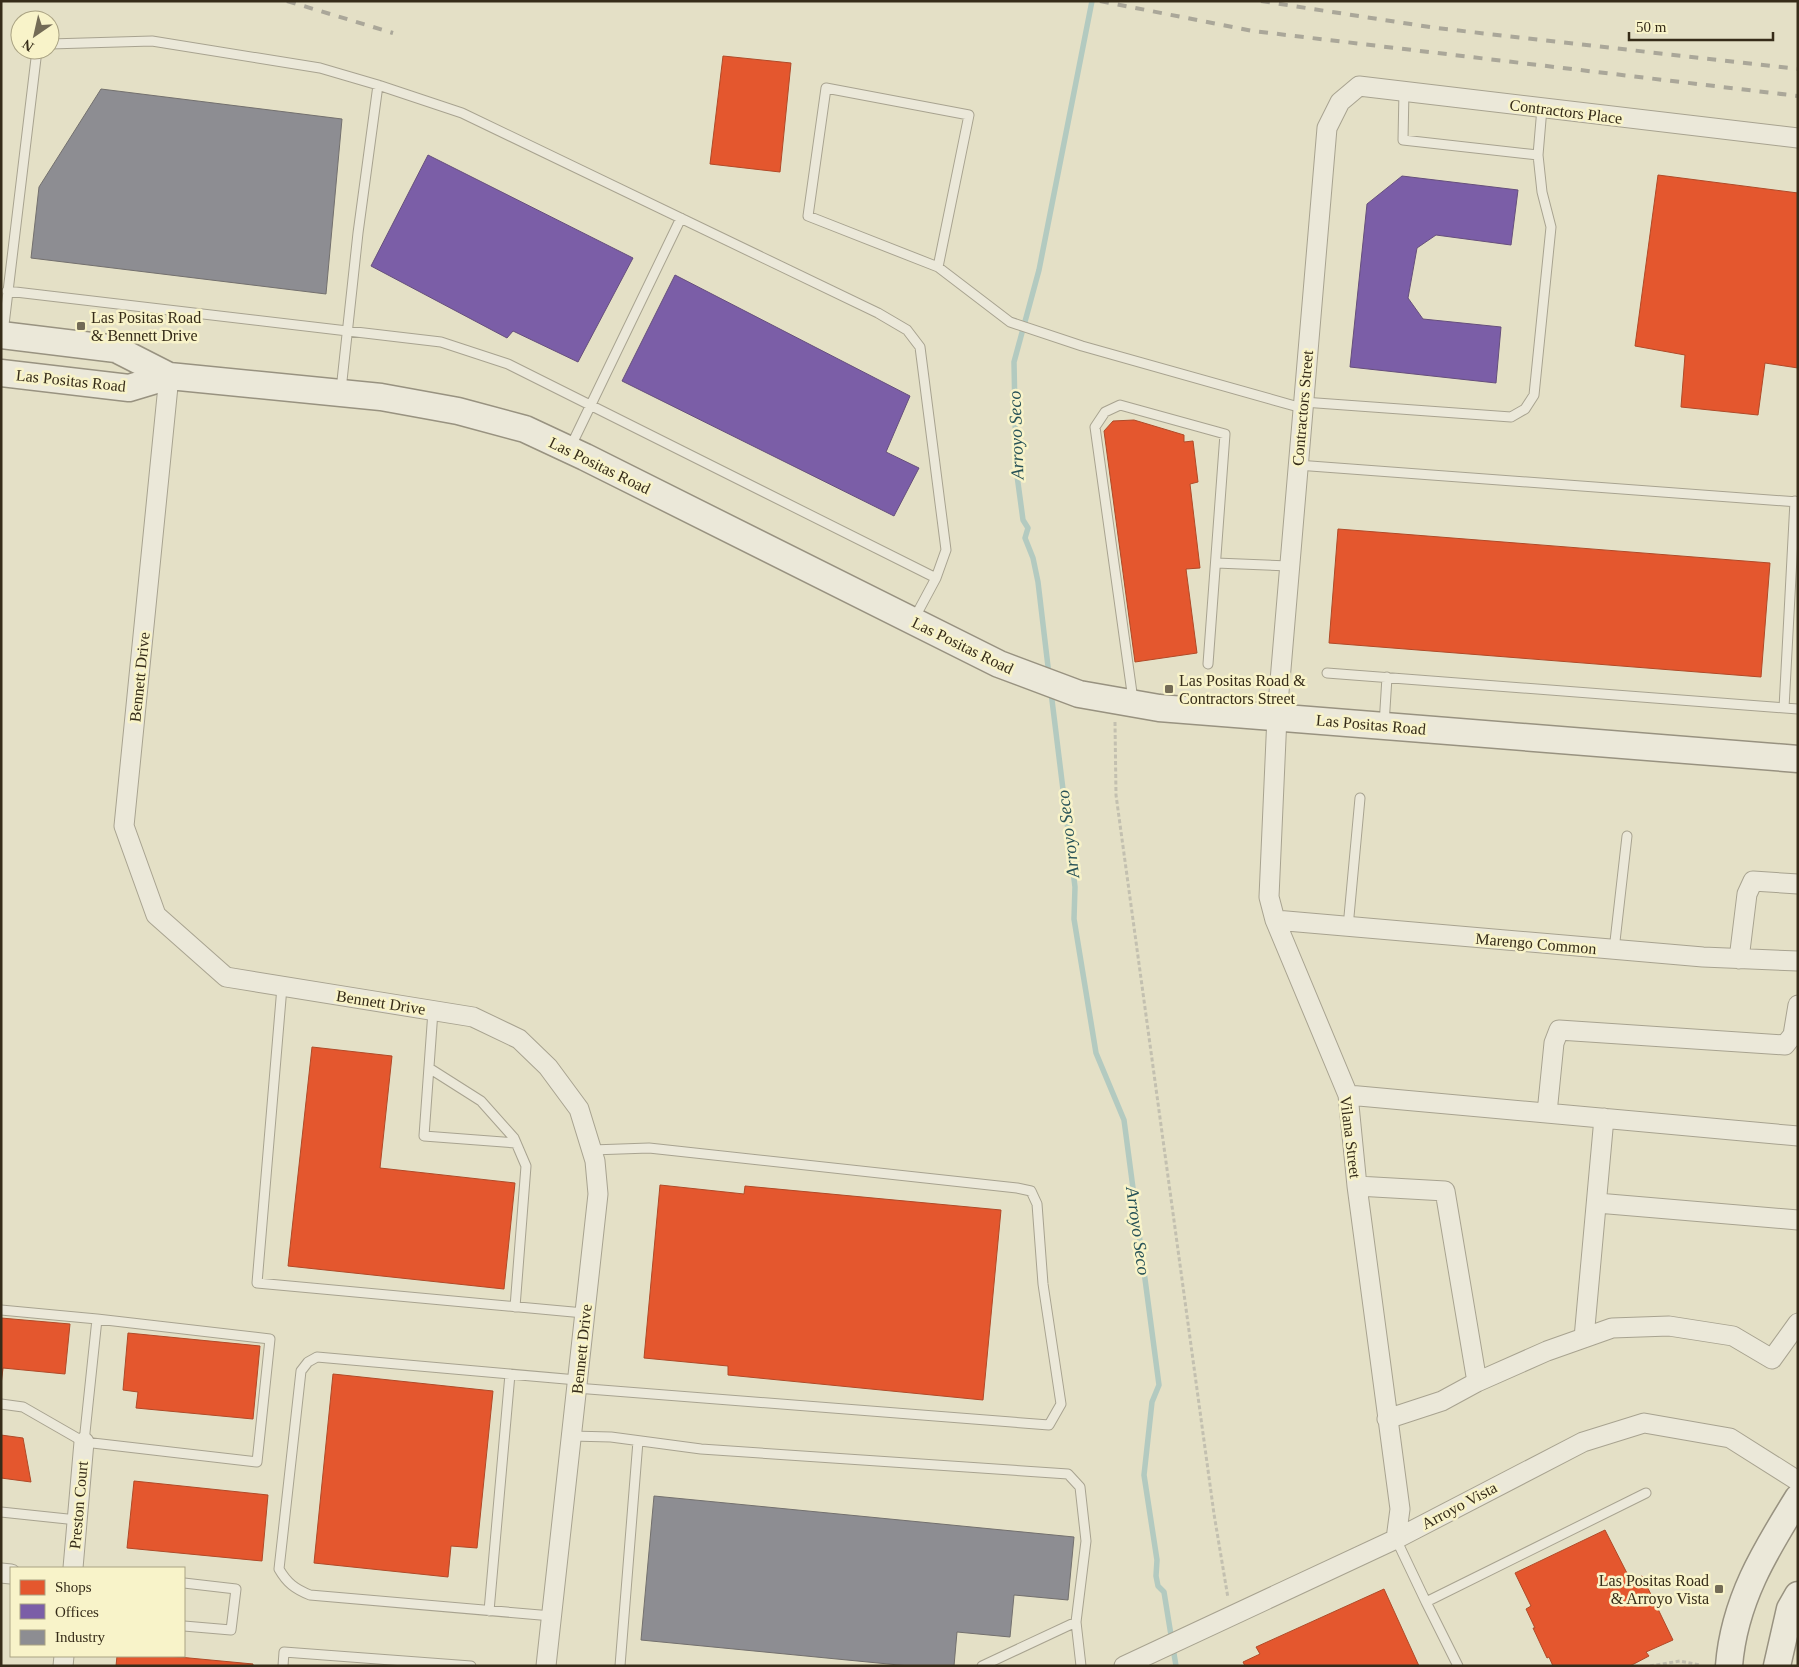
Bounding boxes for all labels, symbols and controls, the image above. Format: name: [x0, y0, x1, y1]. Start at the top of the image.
north arrow: [10, 10, 60, 60]
scale bar: [1629, 10, 1773, 42]
text: 50 m: [1636, 19, 1667, 35]
text: N: [20, 36, 36, 54]
street label: Contractors Place: [1509, 96, 1623, 127]
place label: Las Positas Road & Bennett Drive: [91, 309, 201, 344]
marker: Las Positas Road & Bennett Drive: [75, 320, 87, 332]
street label: Contractors Street: [1289, 349, 1316, 467]
street label: Las Positas Road: [15, 366, 127, 395]
water label: Arroyo Seco: [1004, 390, 1028, 481]
street label: Las Positas Road: [547, 434, 653, 497]
street label: Las Positas Road: [910, 614, 1016, 677]
street label: Bennett Drive: [126, 631, 153, 723]
place label: Las Positas Road & Contractors Street: [1179, 672, 1306, 707]
marker: Las Positas Road & Contractors Street: [1163, 683, 1175, 695]
street label: Las Positas Road: [1315, 711, 1427, 738]
water label: Arroyo Seco: [1053, 789, 1083, 880]
street label: Marengo Common: [1475, 930, 1597, 958]
street label: Bennett Drive: [335, 987, 427, 1018]
street label: Vilana Street: [1337, 1095, 1364, 1180]
water label: Arroyo Seco: [1122, 1185, 1154, 1276]
street label: Bennett Drive: [568, 1303, 595, 1395]
street label: Preston Court: [66, 1460, 91, 1550]
street label: Arroyo Vista: [1419, 1479, 1500, 1533]
legend: [10, 1567, 185, 1657]
place label: Las Positas Road & Arroyo Vista: [1599, 1572, 1709, 1608]
text: Shops: [55, 1579, 92, 1595]
marker: Las Positas Road & Arroyo Vista: [1713, 1583, 1725, 1595]
text: Offices: [55, 1604, 99, 1620]
text: Industry: [55, 1629, 105, 1645]

